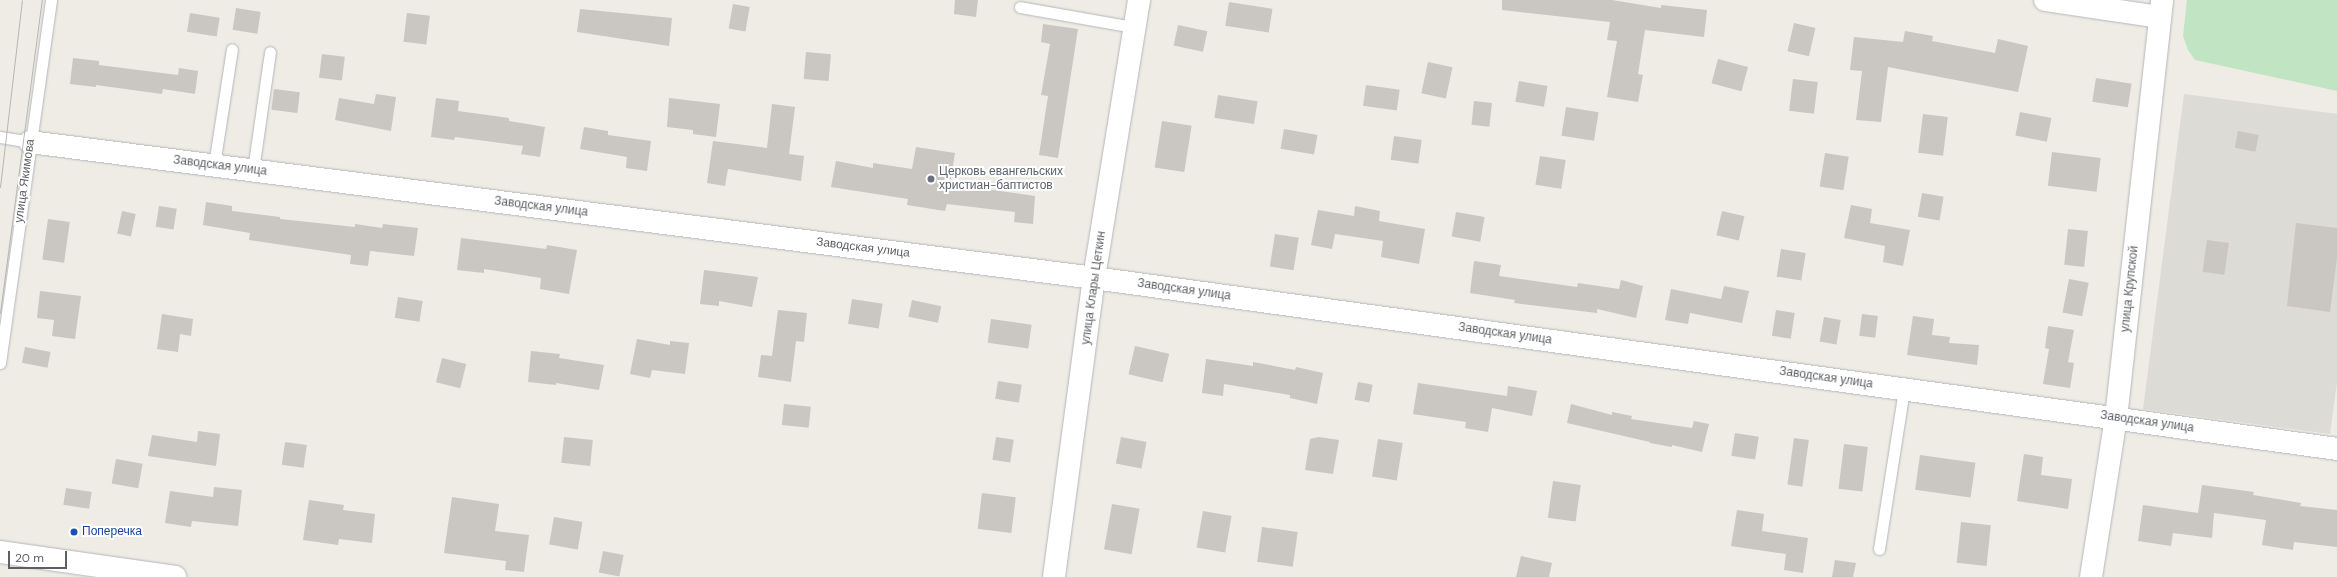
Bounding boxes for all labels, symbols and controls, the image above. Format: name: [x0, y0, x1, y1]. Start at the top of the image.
street label: улица Якимова: [12, 138, 38, 224]
street label: Заводская улица: [172, 153, 268, 179]
place label: Церковь евангельских христиан-баптистов: [939, 165, 1063, 193]
marker: Церковь евангельских христиан-баптистов: [926, 174, 936, 184]
street label: Заводская улица: [493, 194, 589, 220]
street label: улица Клары Цеткин: [1079, 230, 1109, 346]
street label: Заводская улица: [815, 235, 911, 261]
street label: улица Крупской: [2118, 245, 2142, 333]
street label: Заводская улица: [1136, 276, 1232, 304]
street label: Заводская улица: [1457, 320, 1553, 348]
street label: Заводская улица: [1778, 364, 1874, 392]
street label: Заводская улица: [2099, 408, 2195, 436]
place label: Поперечка: [82, 525, 142, 539]
marker: Поперечка: [69, 527, 79, 537]
scale bar: [10, 543, 69, 569]
text: 20 m: [15, 550, 44, 566]

